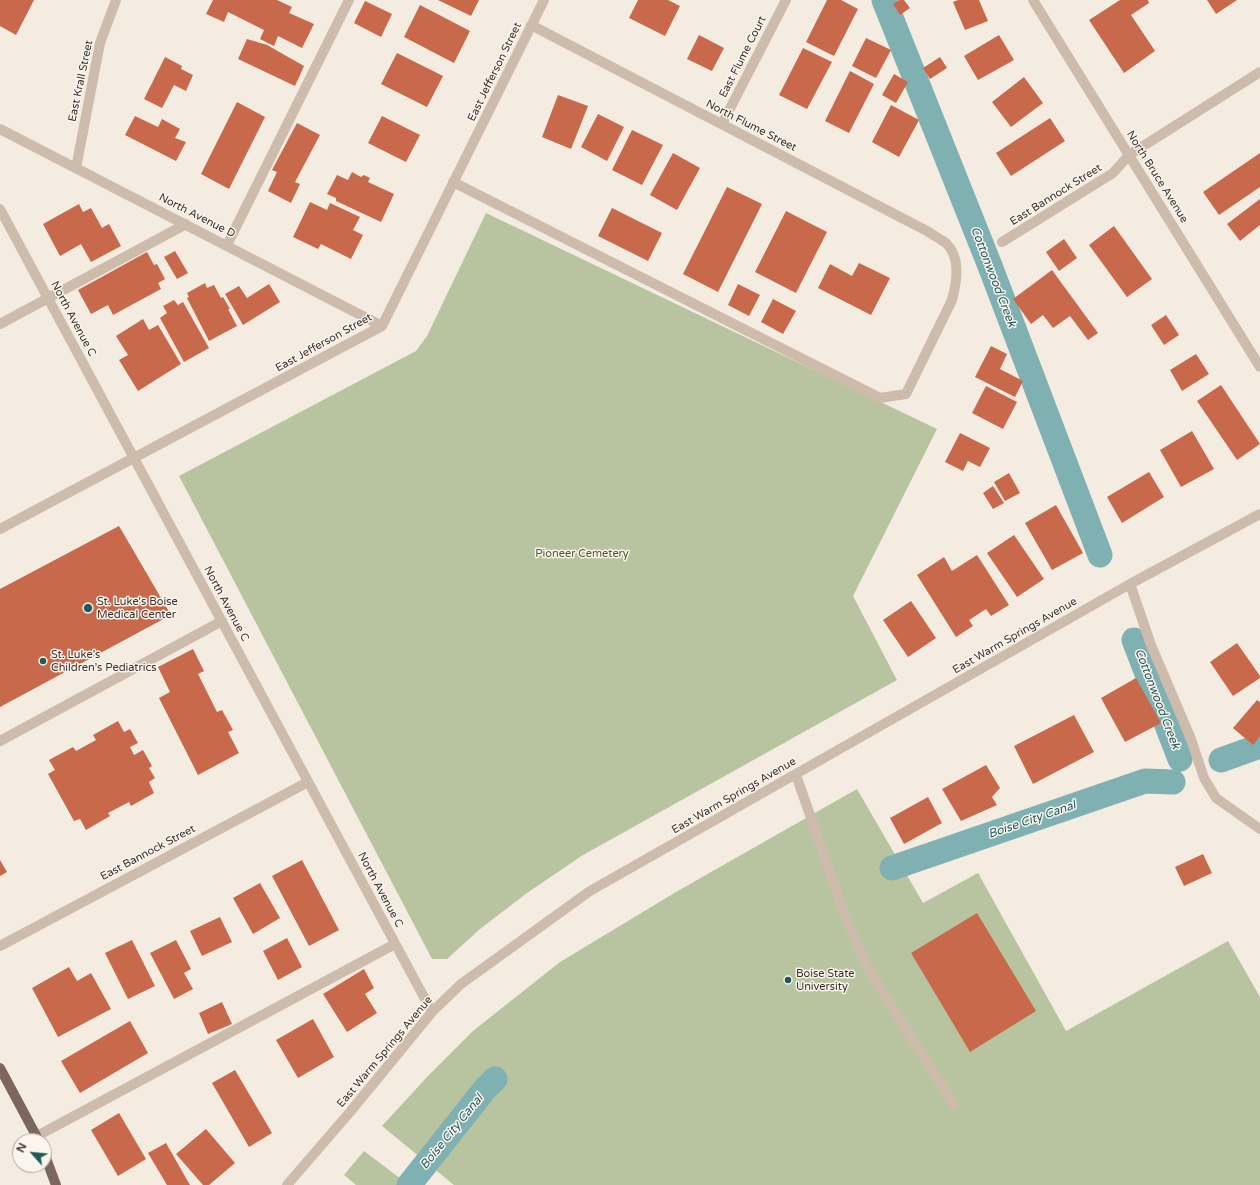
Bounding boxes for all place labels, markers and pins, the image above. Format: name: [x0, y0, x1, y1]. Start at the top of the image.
place label: St. Luke's Boise Medical Center: [97, 595, 178, 621]
marker: St. Luke's Boise Medical Center: [82, 602, 94, 614]
place label: St. Luke’s Children’s Pediatrics: [51, 648, 157, 674]
marker: St. Luke’s Children’s Pediatrics: [38, 656, 48, 666]
place label: Boise State University: [796, 967, 854, 993]
marker: Boise State University: [783, 975, 793, 985]

